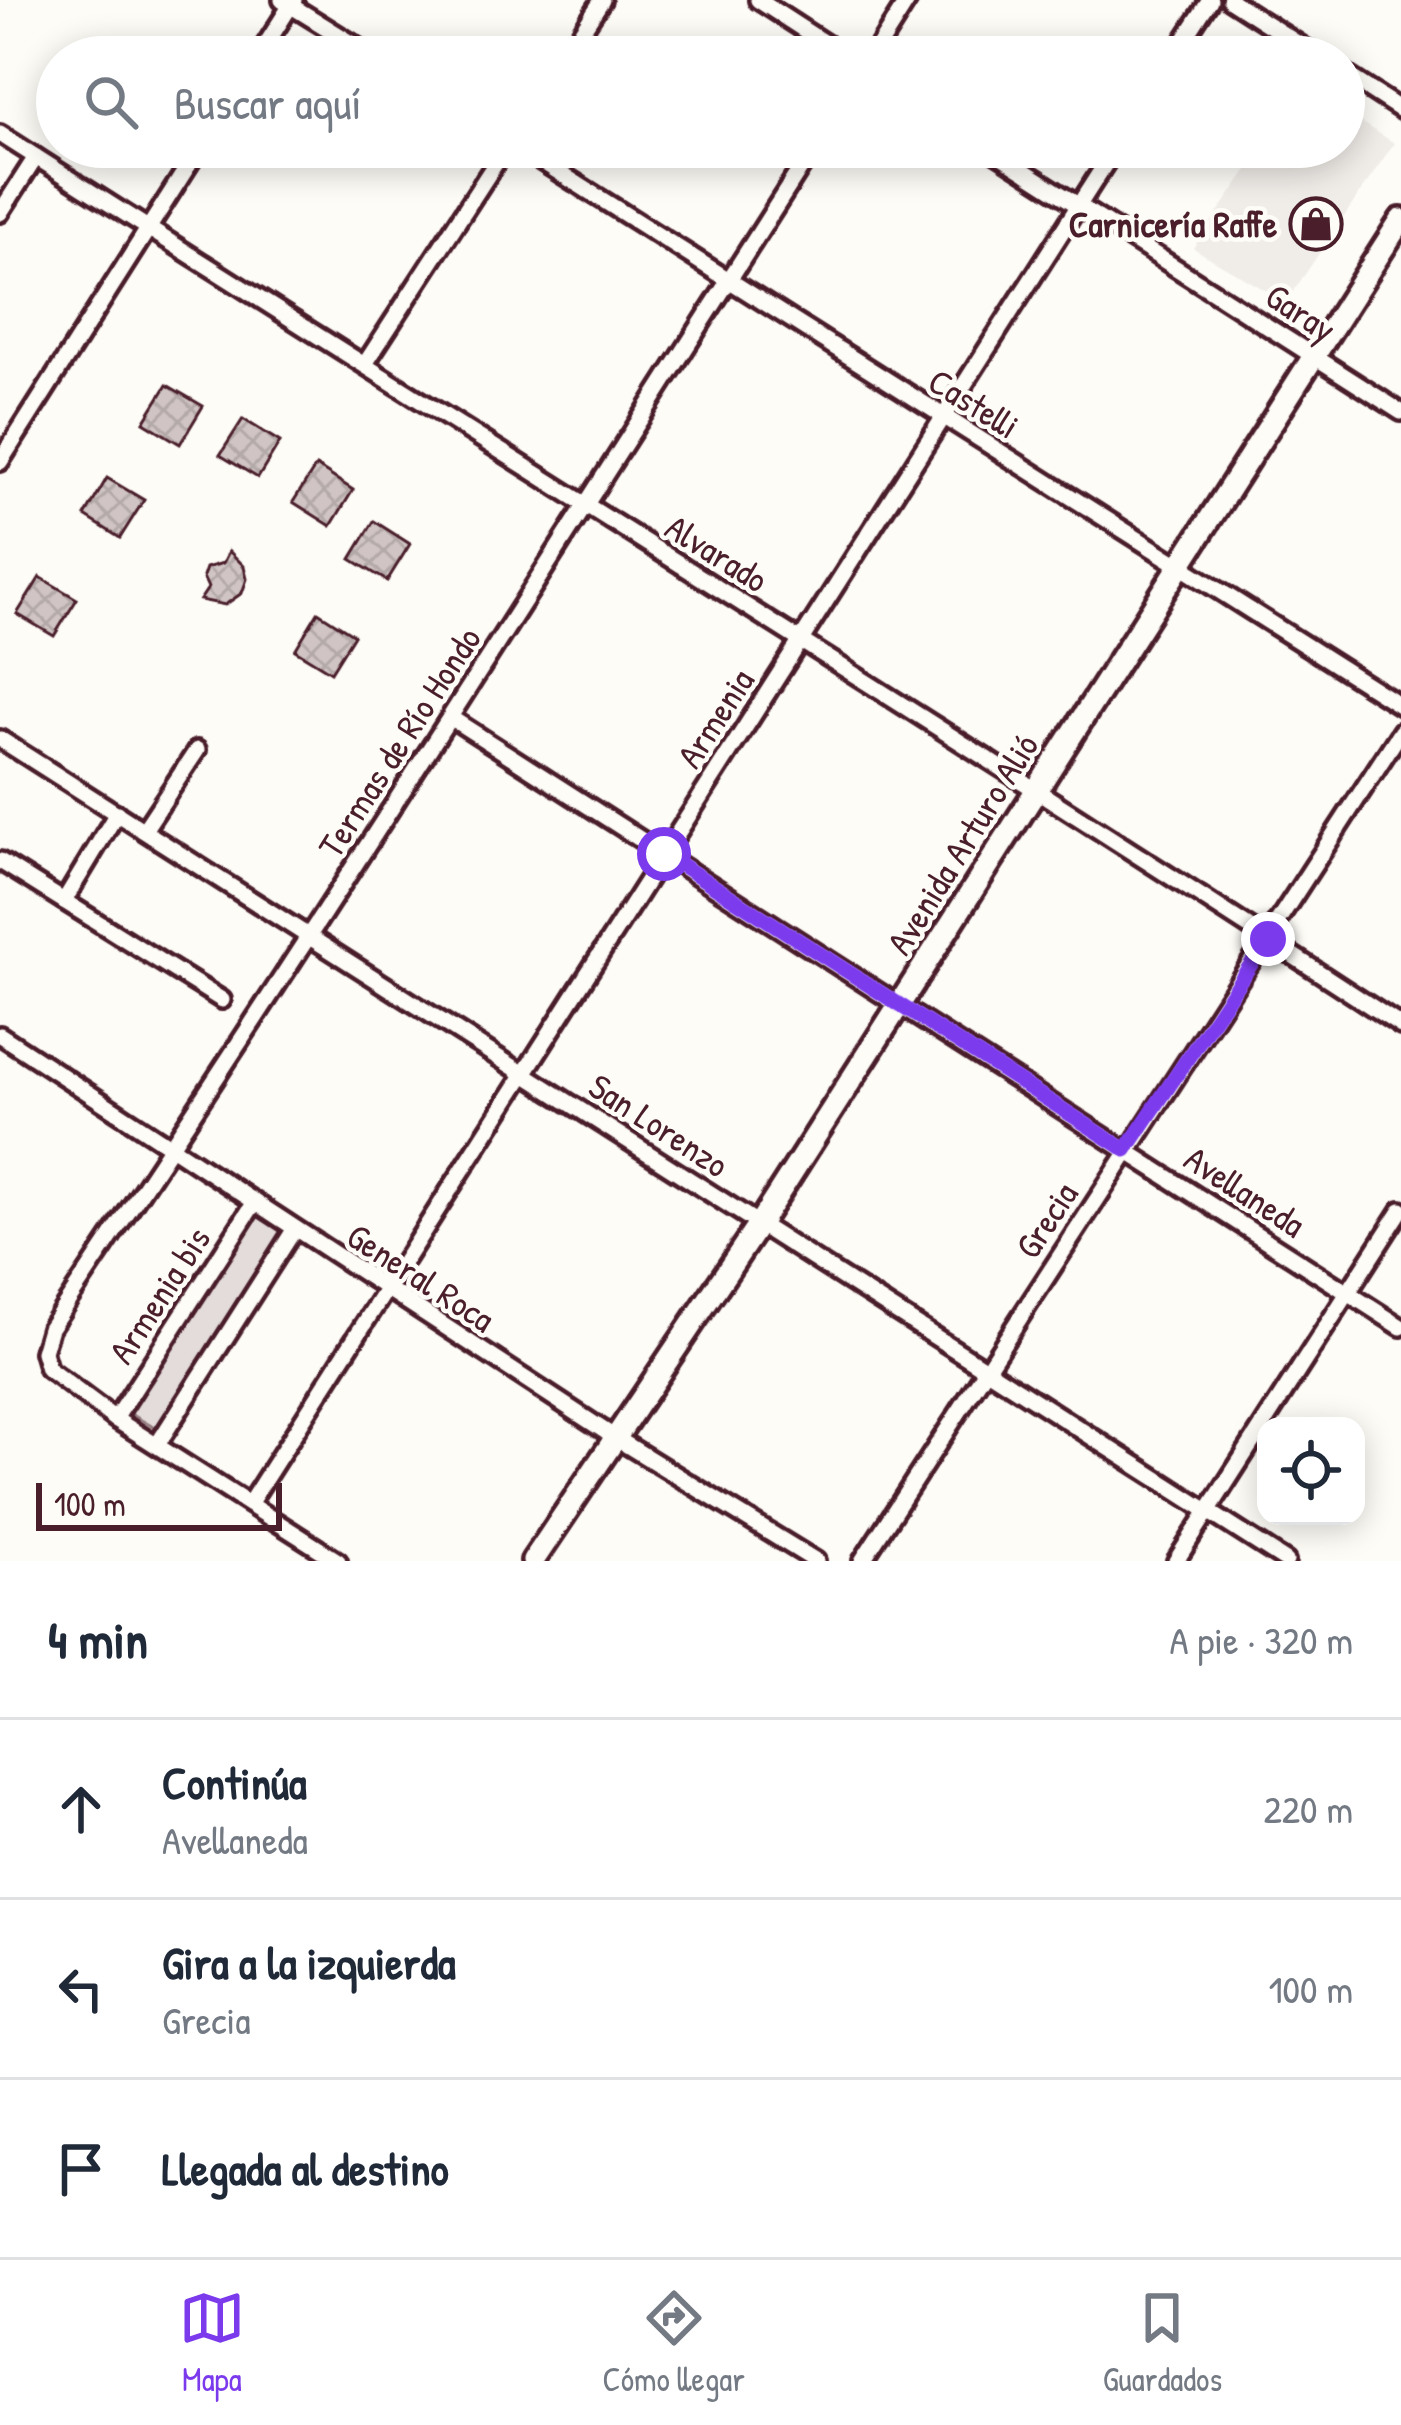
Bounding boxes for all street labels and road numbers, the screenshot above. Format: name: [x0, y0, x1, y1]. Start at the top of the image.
street label: Garay: [1257, 271, 1346, 352]
street label: Castelli: [920, 356, 1029, 449]
street label: Alvarado: [657, 502, 778, 603]
street label: Termas de Río Hondo: [306, 617, 492, 867]
street label: Armenia: [664, 659, 765, 777]
street label: Avenida Arturo Alió: [874, 724, 1049, 963]
street label: San Lorenzo: [580, 1061, 739, 1188]
street label: Avellaneda: [1175, 1133, 1315, 1248]
street label: Grecia: [1003, 1172, 1088, 1267]
street label: General Roca: [338, 1211, 505, 1343]
street label: Armenia bis: [96, 1217, 221, 1373]

